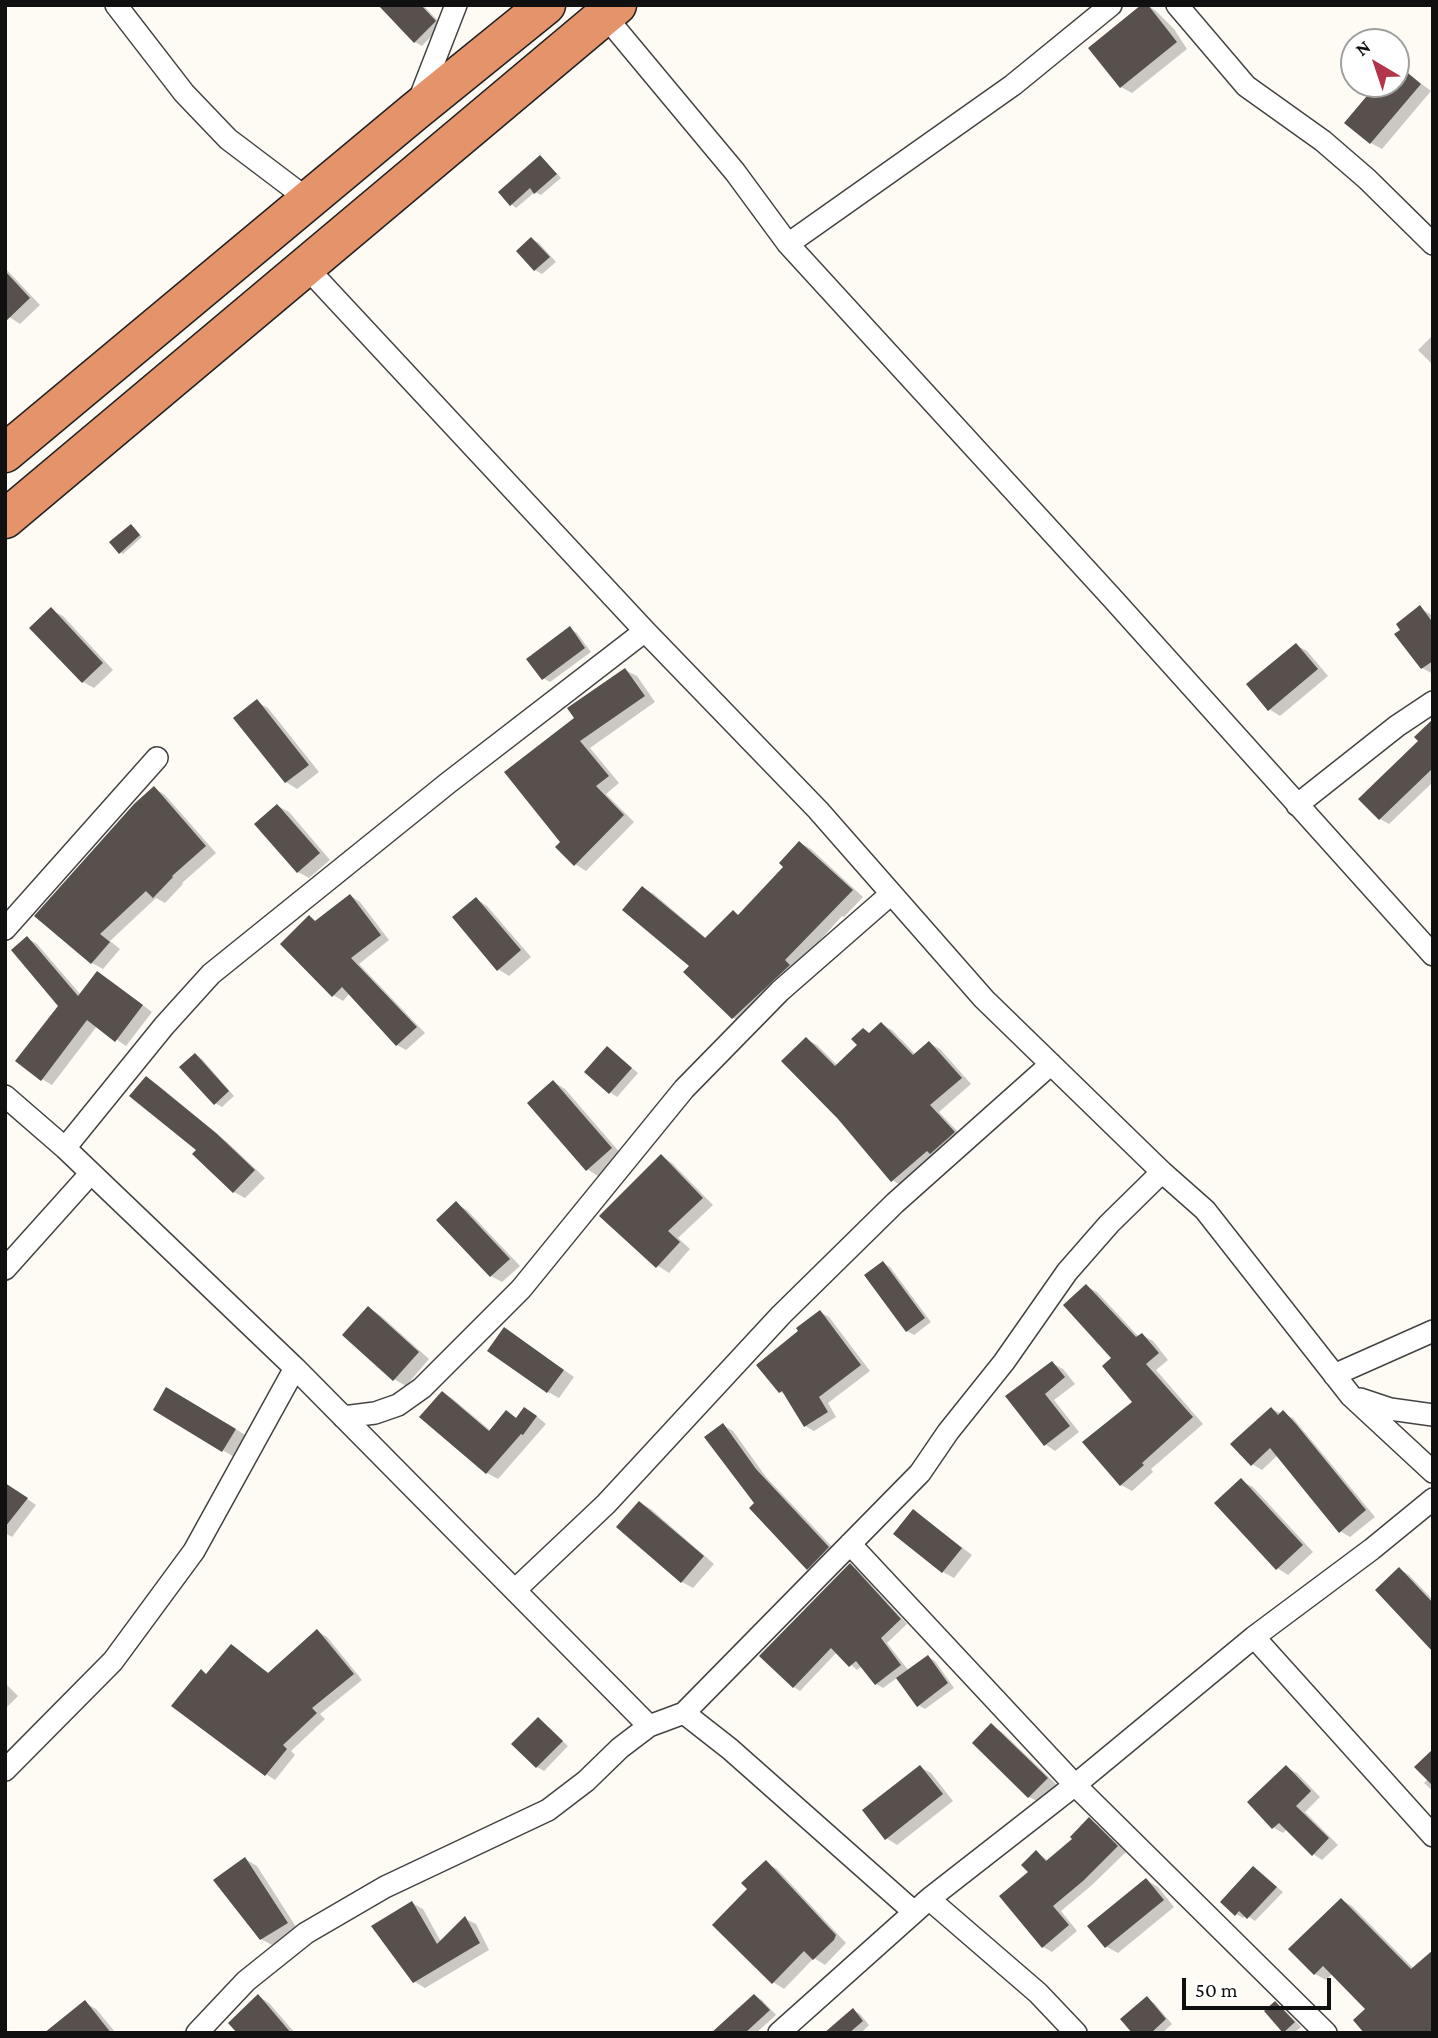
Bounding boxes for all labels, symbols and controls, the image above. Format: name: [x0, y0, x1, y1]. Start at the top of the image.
north arrow: [1340, 28, 1410, 98]
text: N: [1351, 36, 1374, 60]
scale bar: [1186, 1965, 1335, 2009]
text: 50 m: [1195, 1978, 1238, 2002]

